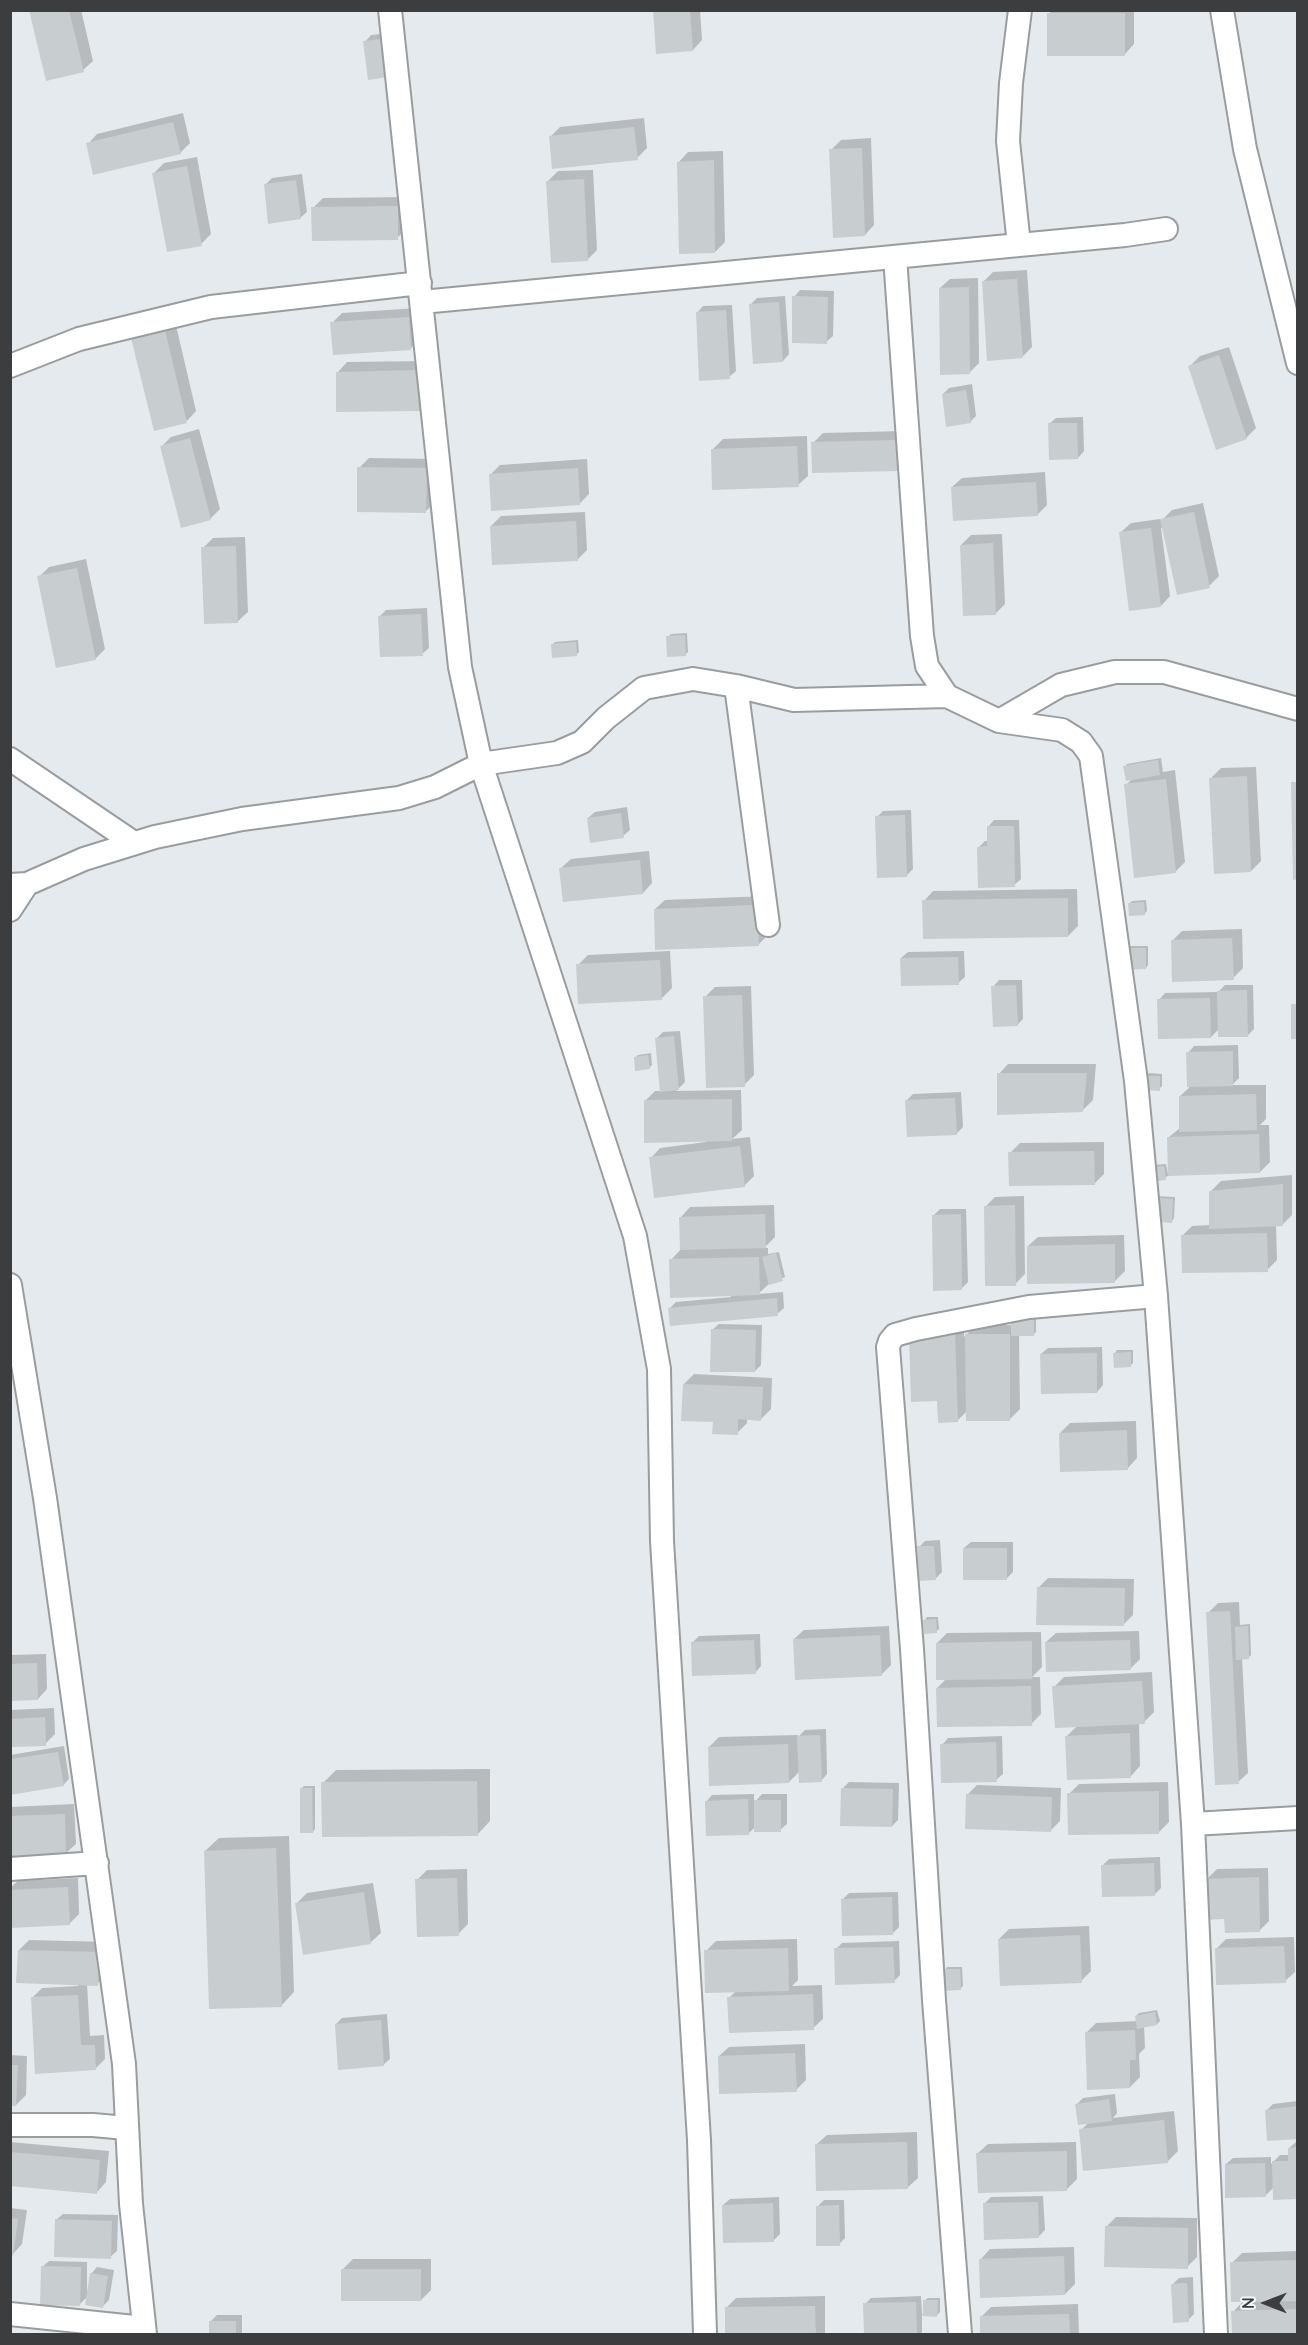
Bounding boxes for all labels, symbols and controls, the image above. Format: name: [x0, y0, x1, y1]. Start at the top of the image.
north arrow: [1236, 2273, 1296, 2333]
text: N: [1238, 2297, 1258, 2309]

